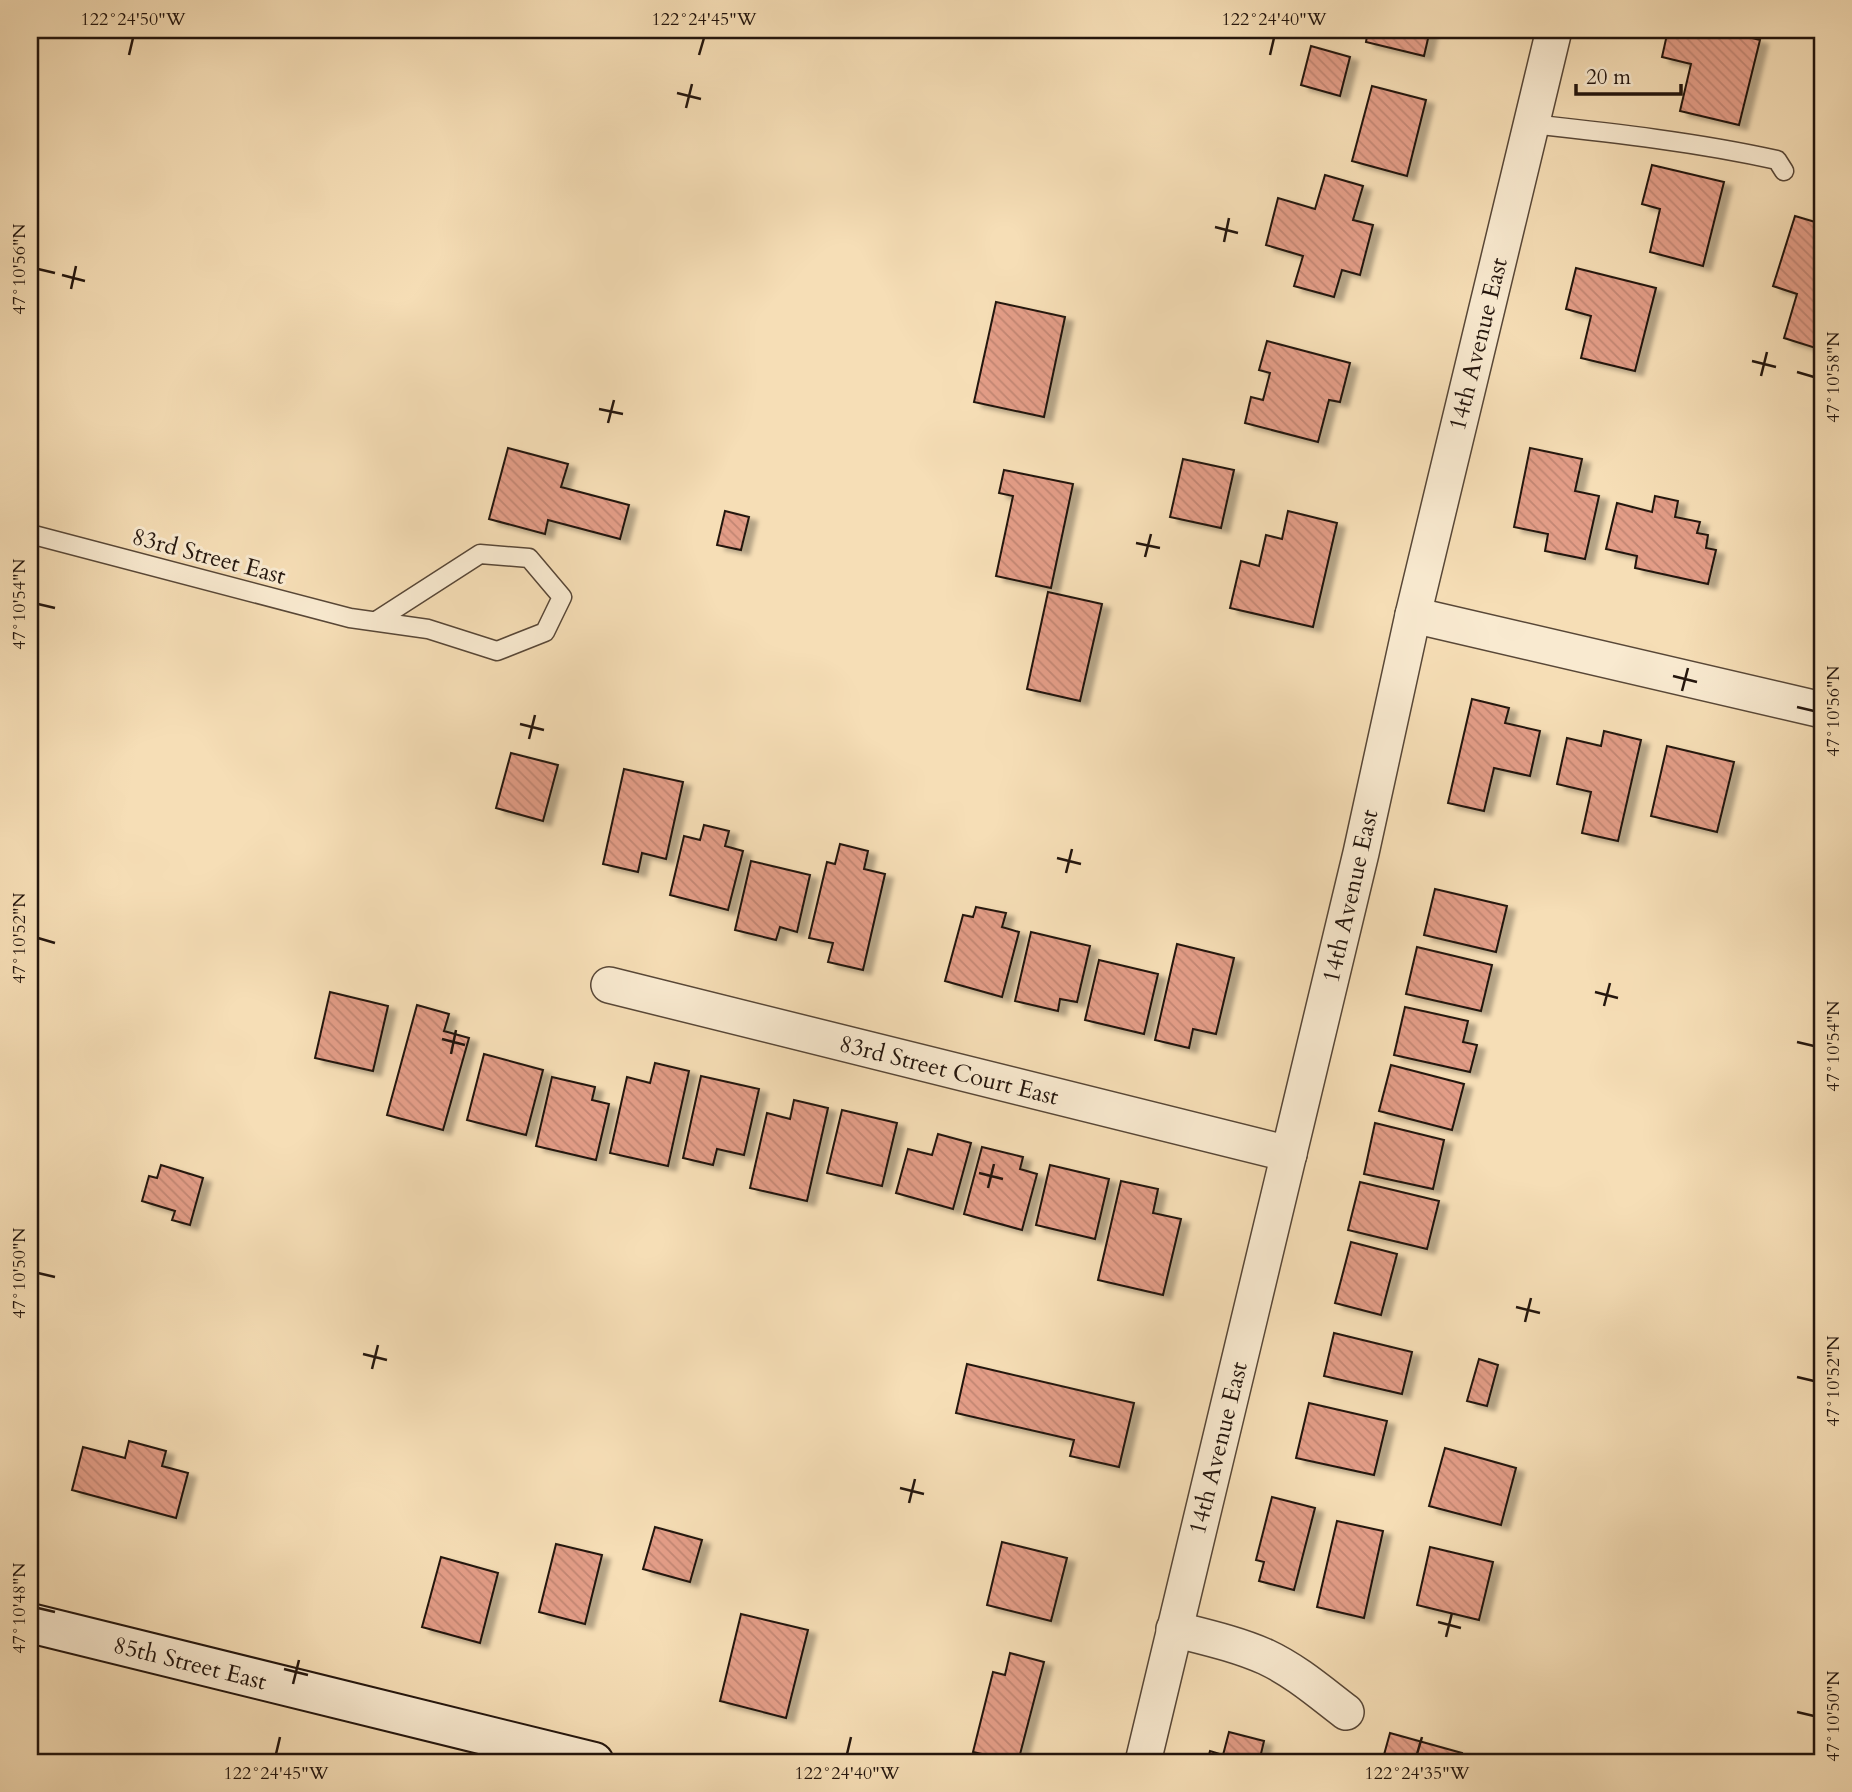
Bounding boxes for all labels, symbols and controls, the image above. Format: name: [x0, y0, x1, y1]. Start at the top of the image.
text: 122°24'50"W: [80, 7, 186, 32]
text: 122°24'45"W: [651, 7, 757, 32]
text: 122°24'40"W: [1221, 7, 1327, 32]
scale bar: [1576, 52, 1680, 96]
text: 20 m: [1586, 63, 1631, 92]
text: 47°10'56"N: [7, 223, 32, 315]
street label: 14th Avenue East: [1441, 254, 1516, 434]
text: 47°10'58"N: [1821, 331, 1846, 423]
street label: 83rd Street East: [129, 520, 290, 593]
text: 47°10'54"N: [7, 558, 32, 650]
text: 47°10'56"N: [1821, 665, 1846, 757]
street label: 14th Avenue East: [1315, 806, 1387, 986]
text: 47°10'52"N: [7, 892, 32, 984]
text: 47°10'54"N: [1821, 1000, 1846, 1092]
street label: 83rd Street Court East: [836, 1027, 1062, 1114]
text: 47°10'50"N: [7, 1227, 32, 1319]
text: 47°10'52"N: [1821, 1335, 1846, 1427]
street label: 14th Avenue East: [1181, 1358, 1256, 1538]
text: 47°10'48"N: [7, 1562, 32, 1654]
street label: 85th Street East: [110, 1629, 270, 1699]
text: 47°10'50"N: [1821, 1670, 1846, 1762]
text: 122°24'45"W: [223, 1761, 329, 1786]
text: 122°24'40"W: [794, 1761, 900, 1786]
text: 122°24'35"W: [1364, 1761, 1470, 1786]

